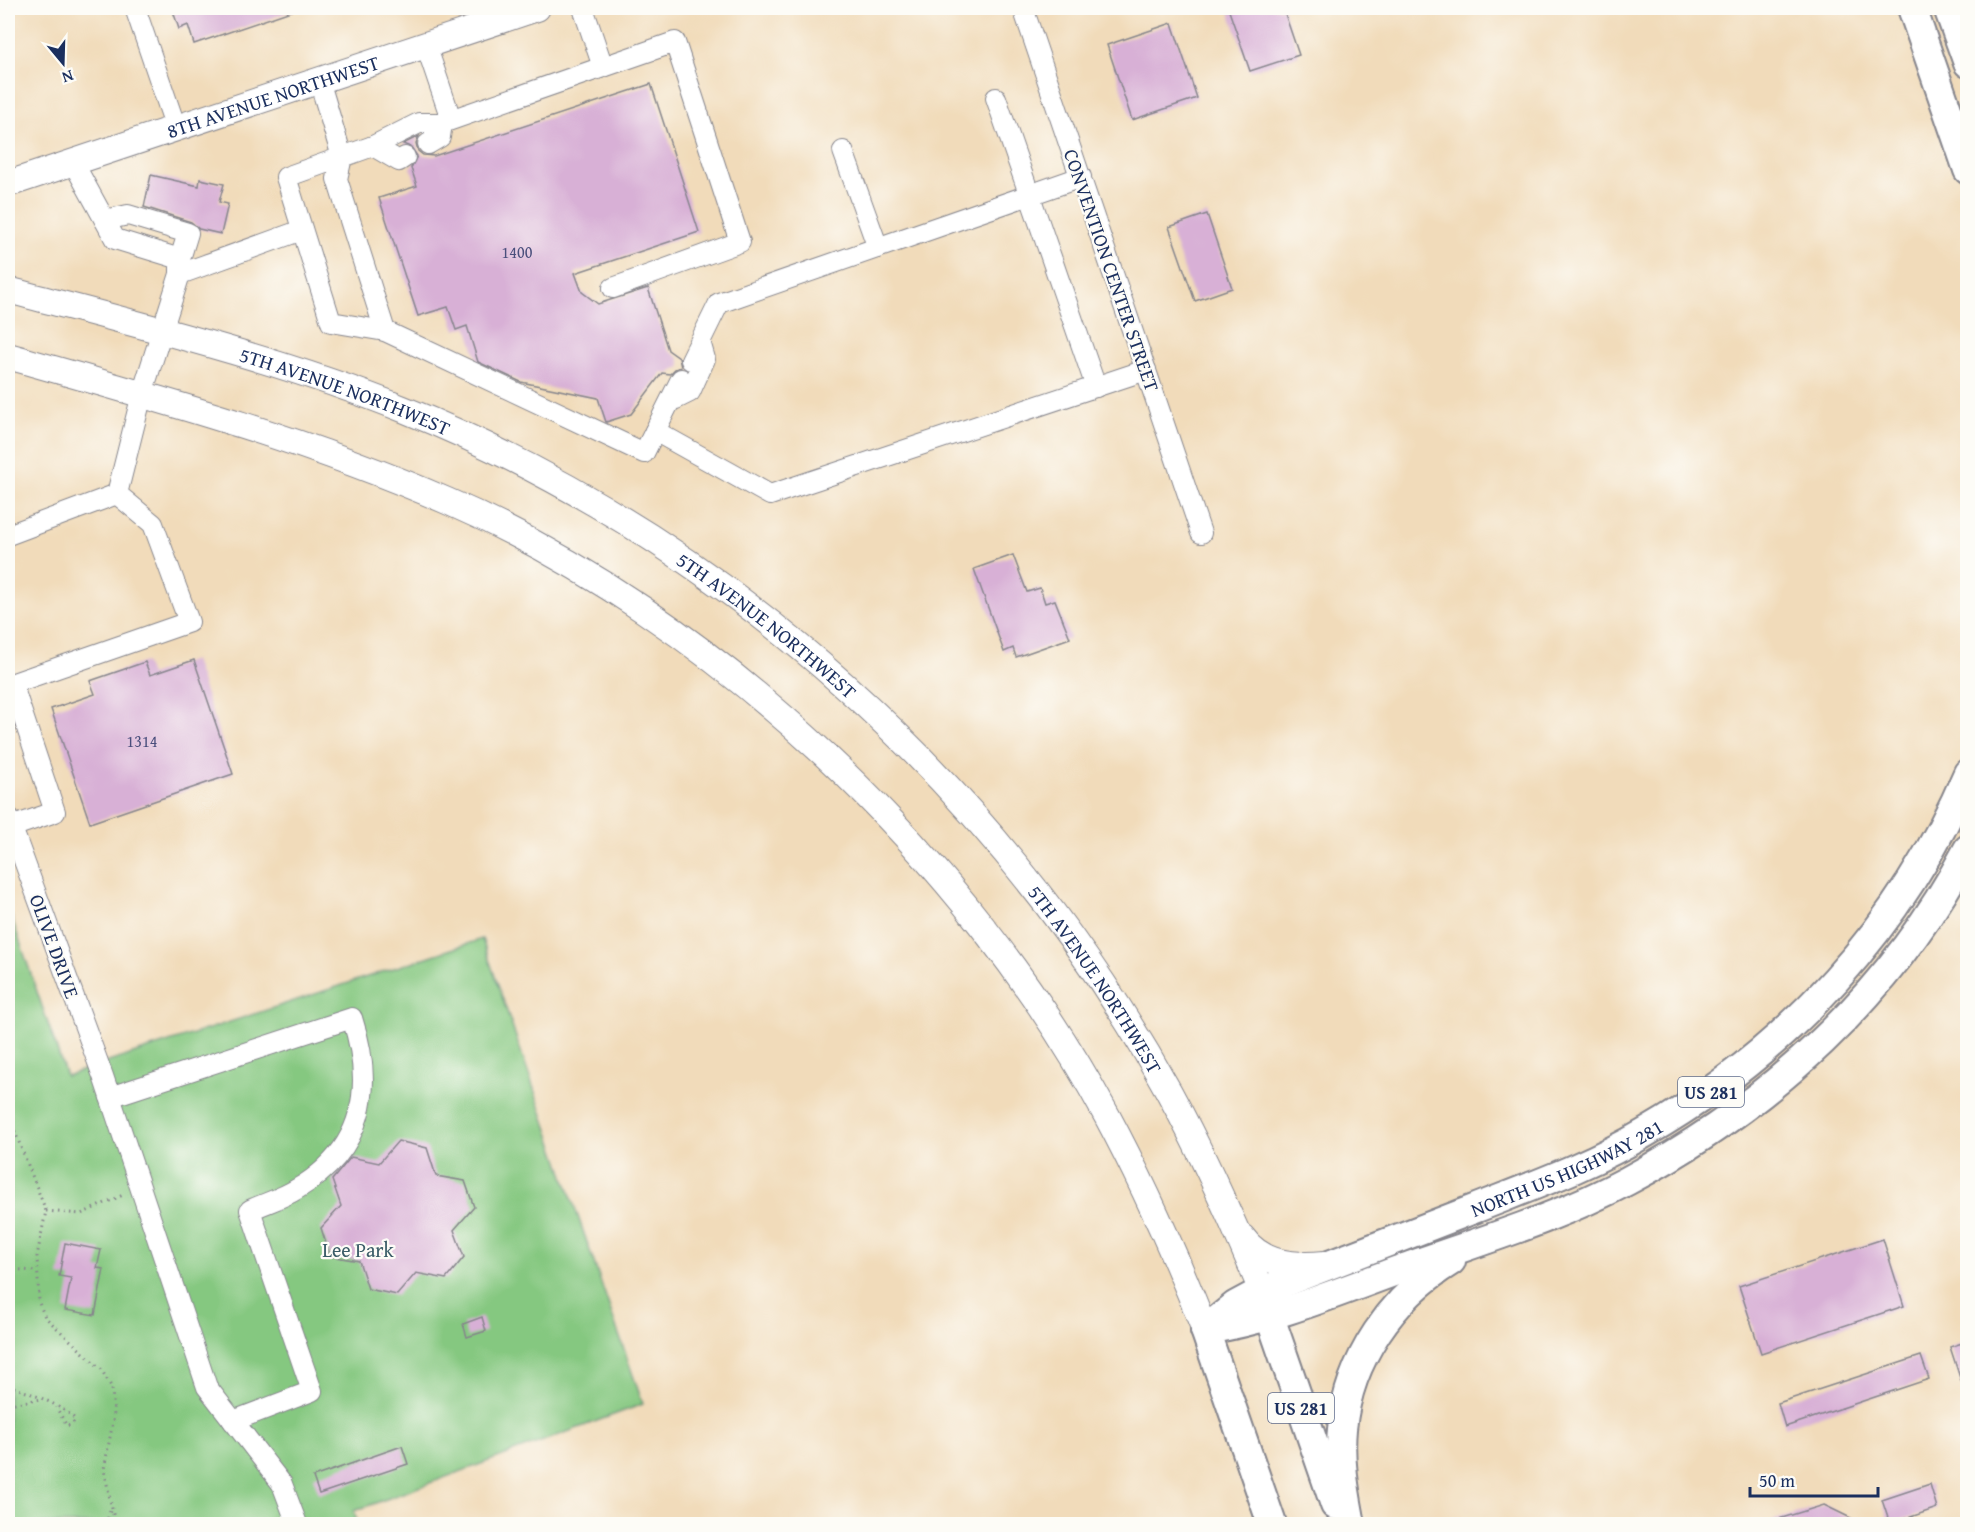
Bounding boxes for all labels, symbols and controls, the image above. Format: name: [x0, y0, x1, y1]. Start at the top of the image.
north arrow: [33, 33, 93, 93]
street label: 8TH AVENUE NORTHWEST: [163, 47, 383, 145]
text: N: [59, 64, 77, 90]
street label: CONVENTION CENTER STREET: [1057, 145, 1167, 395]
house number: 1400: [502, 240, 533, 264]
street label: 5TH AVENUE NORTHWEST: [236, 339, 455, 442]
street label: 5TH AVENUE NORTHWEST: [671, 545, 864, 705]
house number: 1314: [127, 729, 158, 753]
street label: 5TH AVENUE NORTHWEST: [1022, 878, 1170, 1079]
street label: OLIVE DRIVE: [23, 890, 87, 1002]
road number: US 281: [1678, 1077, 1744, 1107]
street label: NORTH US HIGHWAY 281: [1466, 1111, 1668, 1224]
park label: Lee Park: [322, 1235, 395, 1264]
road number: US 281: [1268, 1393, 1334, 1423]
scale bar: [1750, 1460, 1878, 1498]
text: 50 m: [1759, 1467, 1795, 1494]

